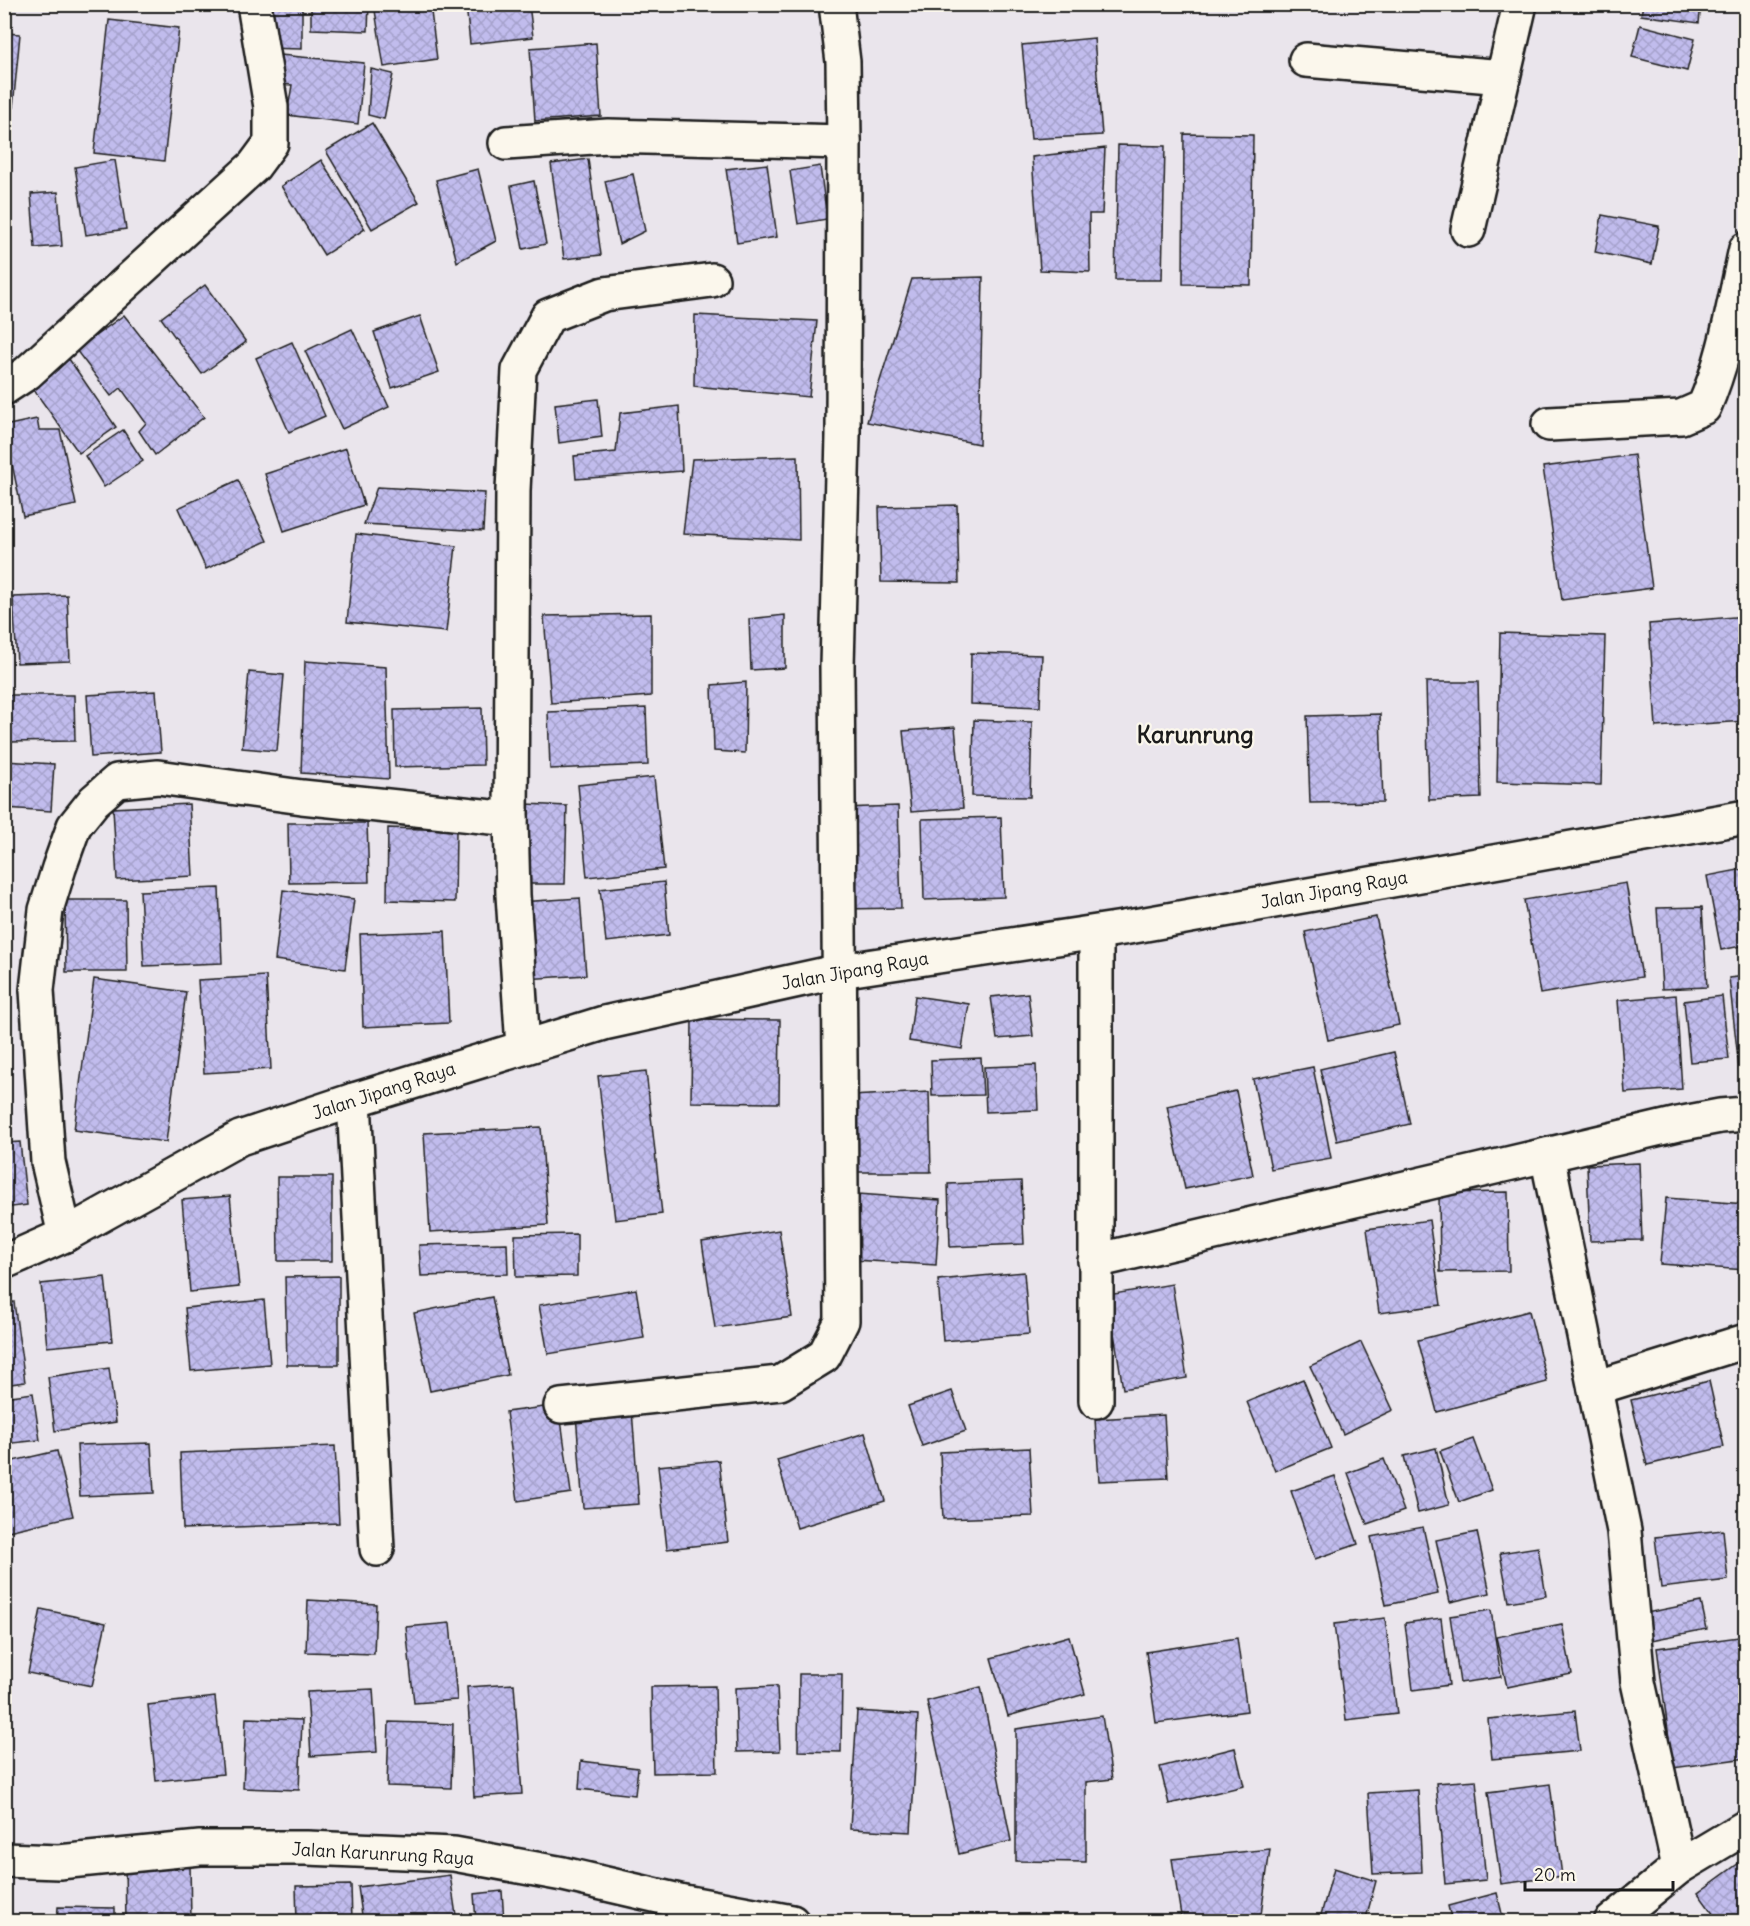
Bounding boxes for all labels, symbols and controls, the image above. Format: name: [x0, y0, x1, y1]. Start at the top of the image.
district label: Karunrung: [1136, 719, 1254, 749]
street label: Jalan Jipang Raya: [1259, 865, 1409, 914]
street label: Jalan Jipang Raya: [780, 946, 930, 995]
street label: Jalan Jipang Raya: [309, 1057, 458, 1124]
street label: Jalan Karunrung Raya: [291, 1837, 475, 1870]
scale bar: [1525, 1854, 1674, 1892]
text: 20 m: [1534, 1863, 1576, 1886]

